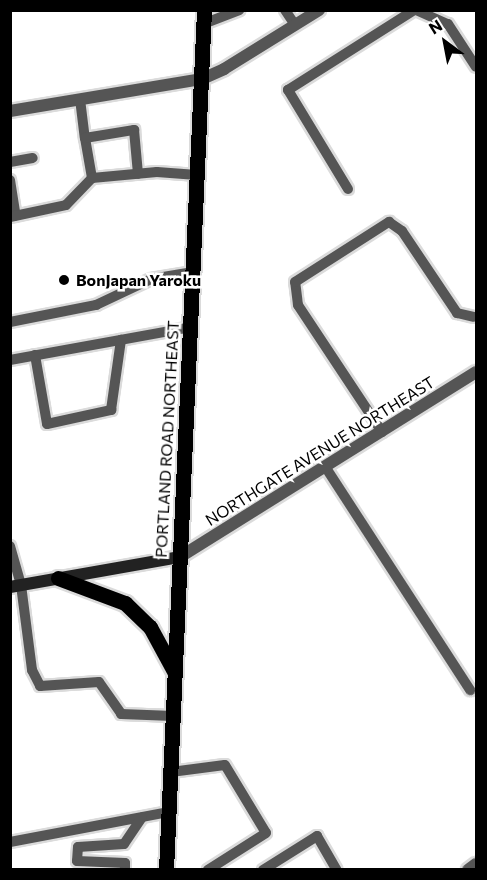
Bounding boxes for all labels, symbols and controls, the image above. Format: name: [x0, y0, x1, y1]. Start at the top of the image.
north arrow: [415, 12, 475, 72]
text: N: [425, 15, 445, 38]
place label: BonJapan Yaroku: [76, 270, 201, 290]
marker: BonJapan Yaroku: [57, 273, 71, 287]
street label: PORTLAND ROAD NORTHEAST: [151, 320, 183, 558]
street label: NORTHGATE AVENUE NORTHEAST: [202, 372, 438, 530]

